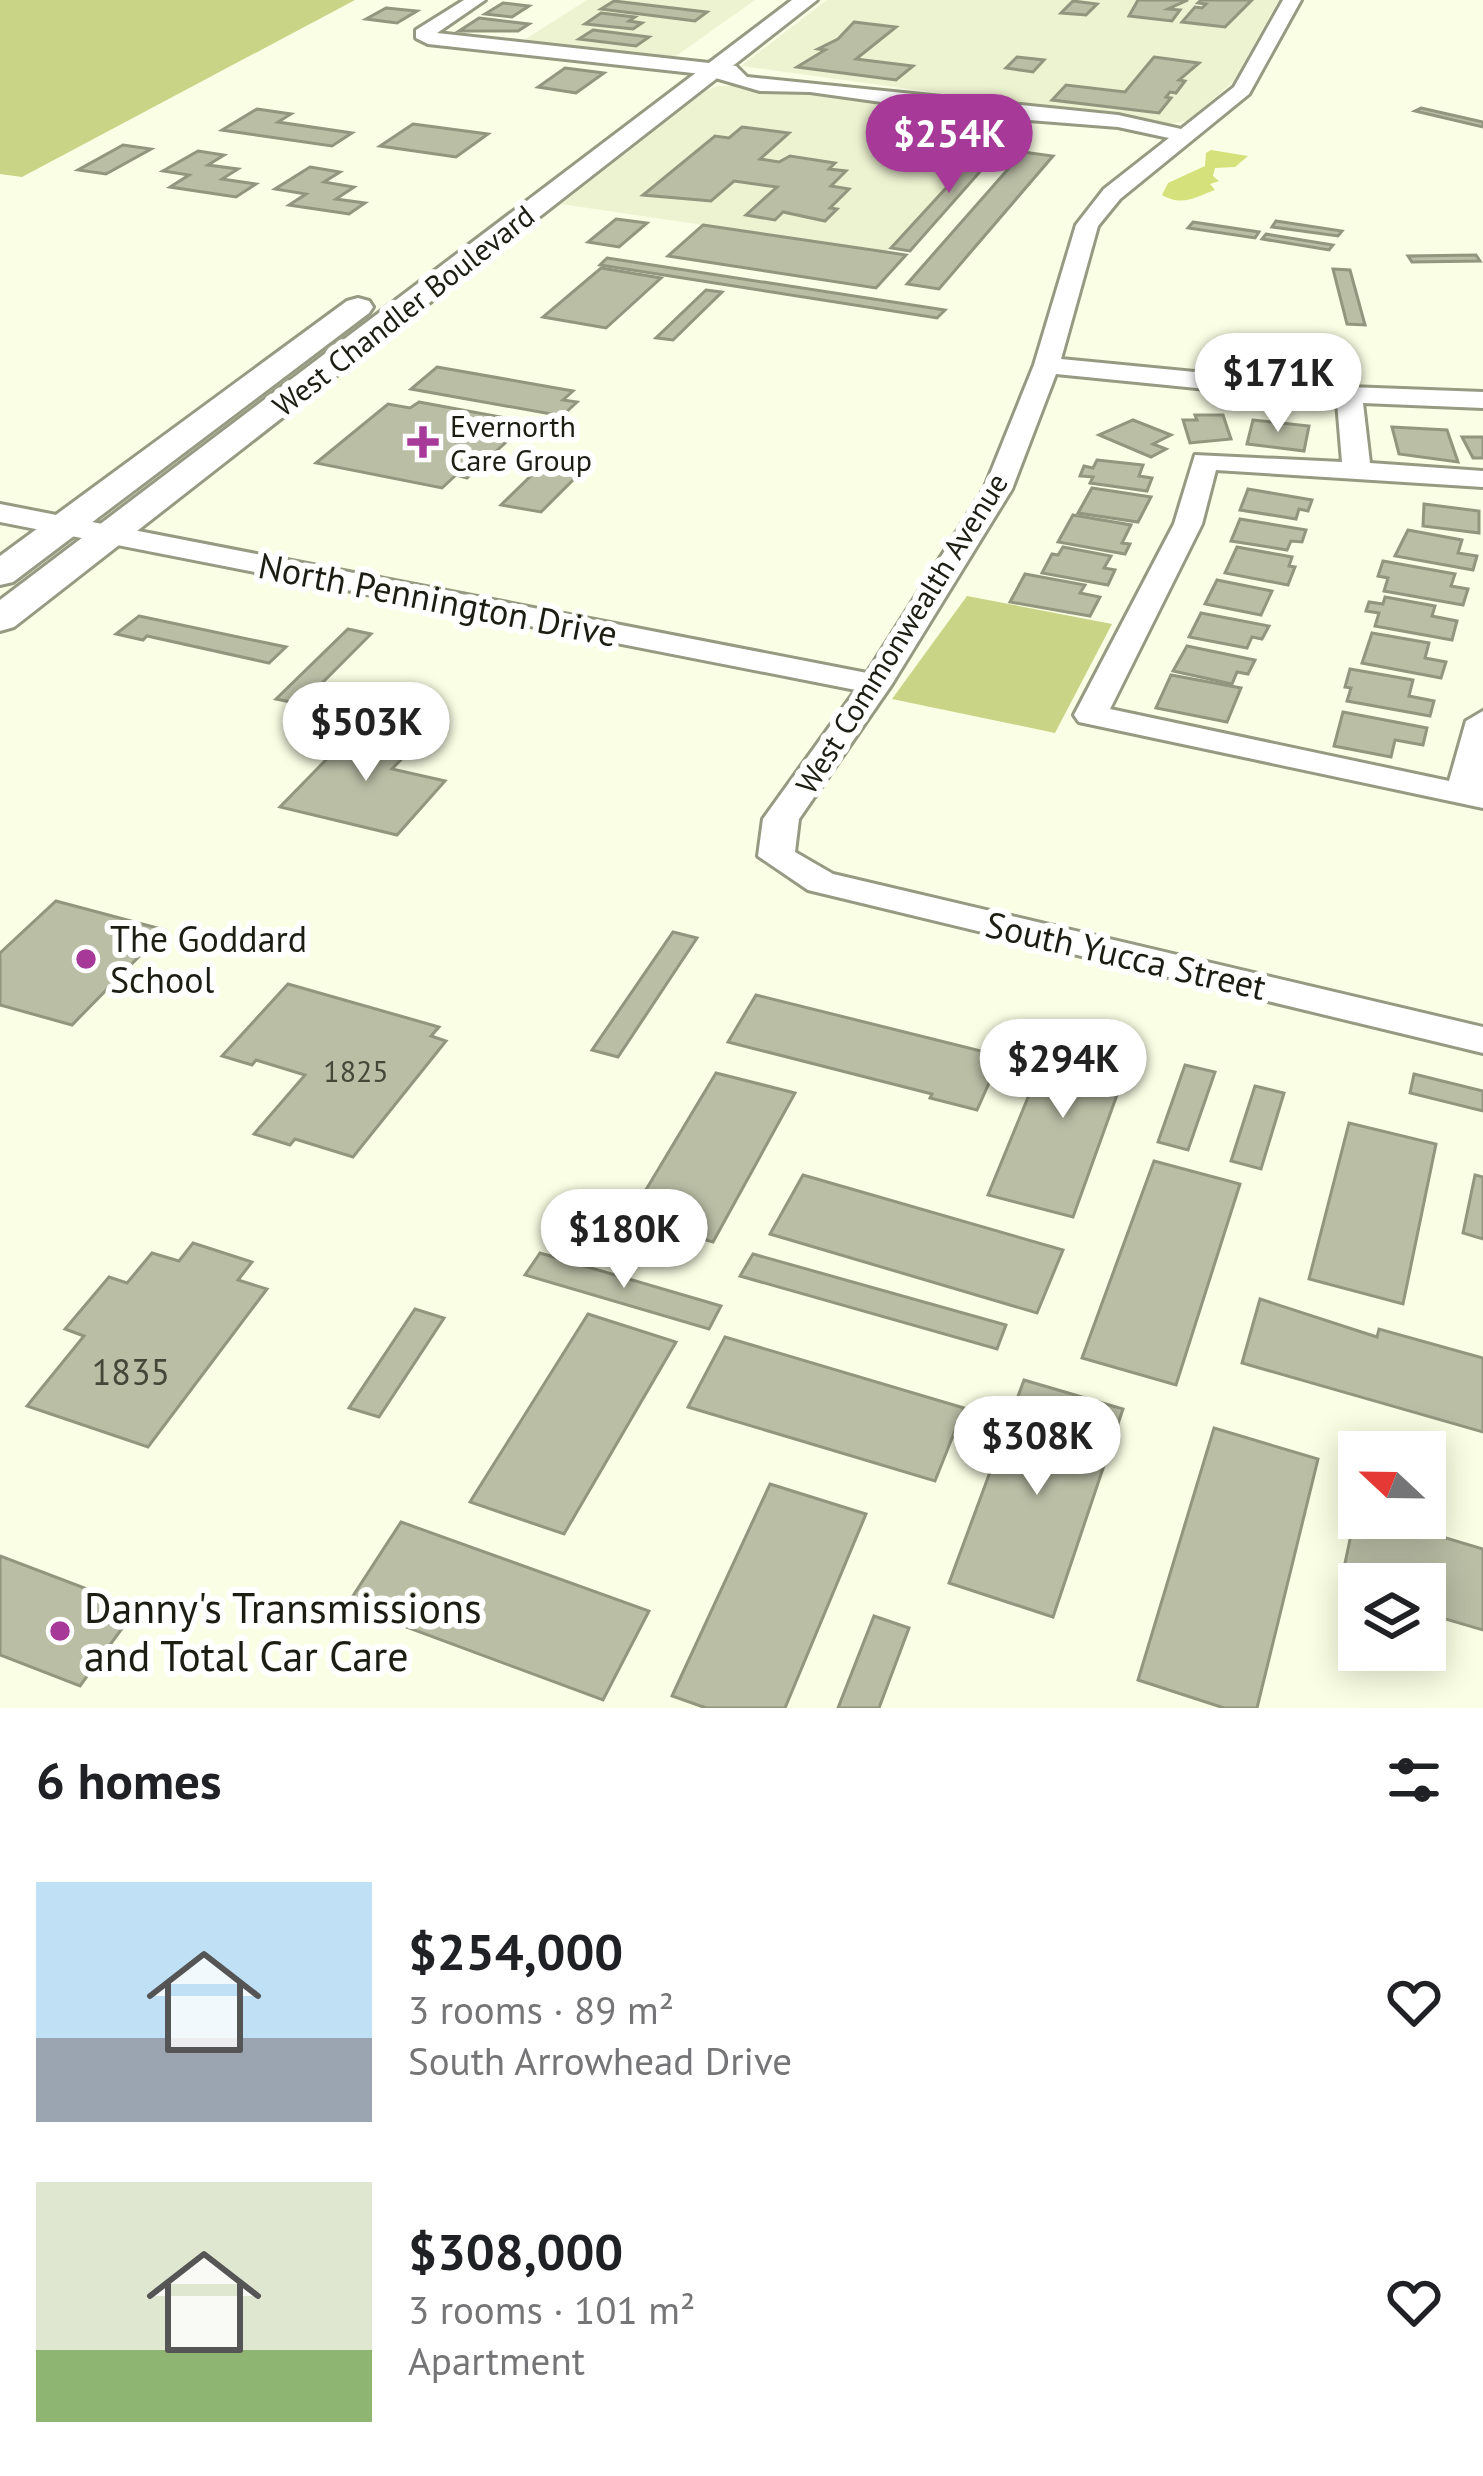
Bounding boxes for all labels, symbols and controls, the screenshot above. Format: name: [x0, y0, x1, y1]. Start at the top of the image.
pin: $254K: [865, 94, 1033, 196]
text: $254K: [893, 107, 1005, 158]
street label: West Chandler Boulevard: [264, 196, 542, 424]
pin: $171K: [1194, 333, 1362, 435]
text: $171K: [1222, 346, 1334, 397]
place label: Evernorth Care Group: [450, 406, 592, 479]
marker: Evernorth Care Group: [407, 426, 439, 458]
street label: West Commonwealth Avenue: [786, 465, 1016, 801]
street label: North Pennington Drive: [255, 541, 621, 657]
pin: $503K: [282, 682, 450, 784]
text: $503K: [310, 695, 422, 746]
street label: South Yucca Street: [981, 900, 1271, 1010]
place label: The Goddard School: [110, 915, 307, 1003]
marker: The Goddard School: [73, 946, 99, 972]
pin: $294K: [979, 1019, 1147, 1121]
text: $294K: [1007, 1032, 1119, 1083]
house number: 1825: [323, 1051, 389, 1090]
pin: $180K: [540, 1189, 708, 1291]
text: $180K: [568, 1202, 680, 1253]
house number: 1835: [92, 1348, 170, 1395]
pin: $308K: [953, 1396, 1121, 1498]
text: $308K: [981, 1409, 1093, 1460]
north arrow: [1338, 1431, 1446, 1539]
map controls: [1338, 1431, 1446, 1671]
button: layers: [1338, 1563, 1446, 1671]
place label: Danny's Transmissions and Total Car Care: [84, 1580, 482, 1683]
marker: Danny's Transmissions and Total Car Care: [47, 1618, 73, 1644]
text: 6 homes: [36, 1747, 222, 1813]
icon: filters: [1381, 1747, 1447, 1813]
text: $254,000: [408, 1918, 623, 1984]
icon: home: [132, 1930, 276, 2074]
icon: heart: [1381, 1969, 1447, 2035]
text: 3 rooms · 89 m²: [408, 1984, 674, 2035]
text: South Arrowhead Drive: [408, 2035, 792, 2086]
text: $308,000: [408, 2218, 623, 2284]
icon: home: [132, 2230, 276, 2374]
icon: heart: [1381, 2269, 1447, 2335]
text: 3 rooms · 101 m²: [408, 2284, 695, 2335]
text: Apartment: [408, 2335, 585, 2386]

